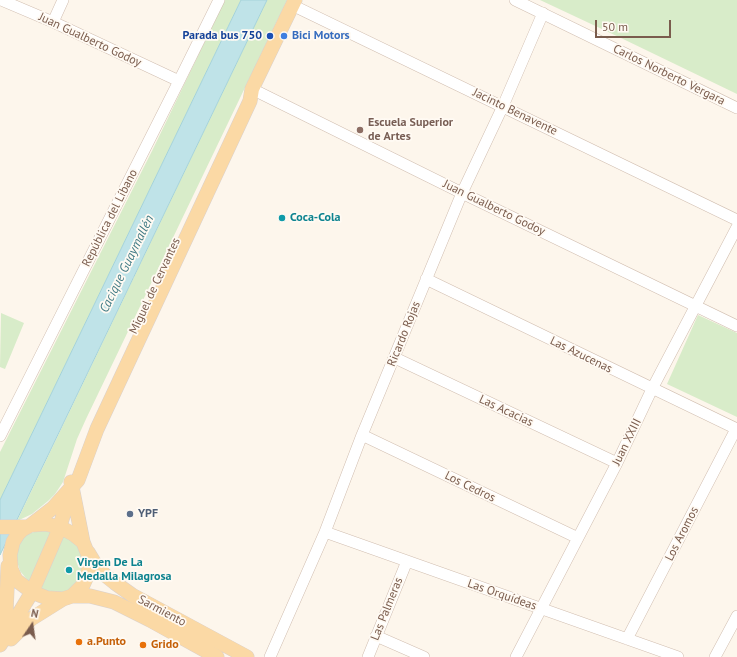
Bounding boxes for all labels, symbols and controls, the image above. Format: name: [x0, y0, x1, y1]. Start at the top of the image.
street label: Juan Gualberto Godoy: [36, 10, 144, 70]
scale bar: [597, 12, 673, 38]
text: 50 m: [602, 19, 628, 34]
place label: Parada bus 750: [183, 29, 262, 43]
place label: Bici Motors: [292, 29, 350, 43]
marker: Parada bus 750: [265, 31, 275, 41]
marker: Bici Motors: [279, 31, 289, 41]
street label: Carlos Norberto Vergara: [611, 42, 727, 108]
street label: Jacinto Benavente: [470, 85, 560, 139]
place label: Escuela Superior de Artes: [368, 116, 453, 144]
marker: Escuela Superior de Artes: [355, 125, 365, 135]
street label: República del Líbano: [79, 167, 141, 269]
street label: Juan Gualberto Godoy: [441, 177, 547, 239]
place label: Coca-Cola: [290, 211, 340, 225]
water label: Cacique Guaymallén: [97, 213, 157, 315]
marker: Coca-Cola: [277, 213, 287, 223]
street label: Miguel de Cervantes: [126, 236, 184, 336]
street label: Ricardo Rojas: [384, 299, 424, 369]
street label: Las Azucenas: [547, 334, 615, 376]
street label: Las Acacias: [477, 392, 535, 430]
street label: Juan XXIII: [609, 416, 645, 468]
street label: Los Cedros: [442, 469, 498, 505]
street label: Los Aromos: [662, 504, 702, 564]
place label: YPF: [138, 507, 158, 521]
marker: YPF: [125, 509, 135, 519]
place label: Virgen De La Medalla Milagrosa: [77, 556, 172, 584]
marker: Virgen De La Medalla Milagrosa: [64, 565, 74, 575]
street label: Las Palmeras: [368, 575, 406, 643]
street label: Las Orquídeas: [466, 576, 538, 614]
street label: Sarmiento: [135, 592, 189, 630]
north arrow: [12, 605, 52, 645]
text: N: [30, 606, 40, 621]
place label: a.Punto: [87, 635, 126, 649]
marker: a.Punto: [74, 637, 84, 647]
place label: Grido: [151, 638, 179, 652]
marker: Grido: [138, 640, 148, 650]

